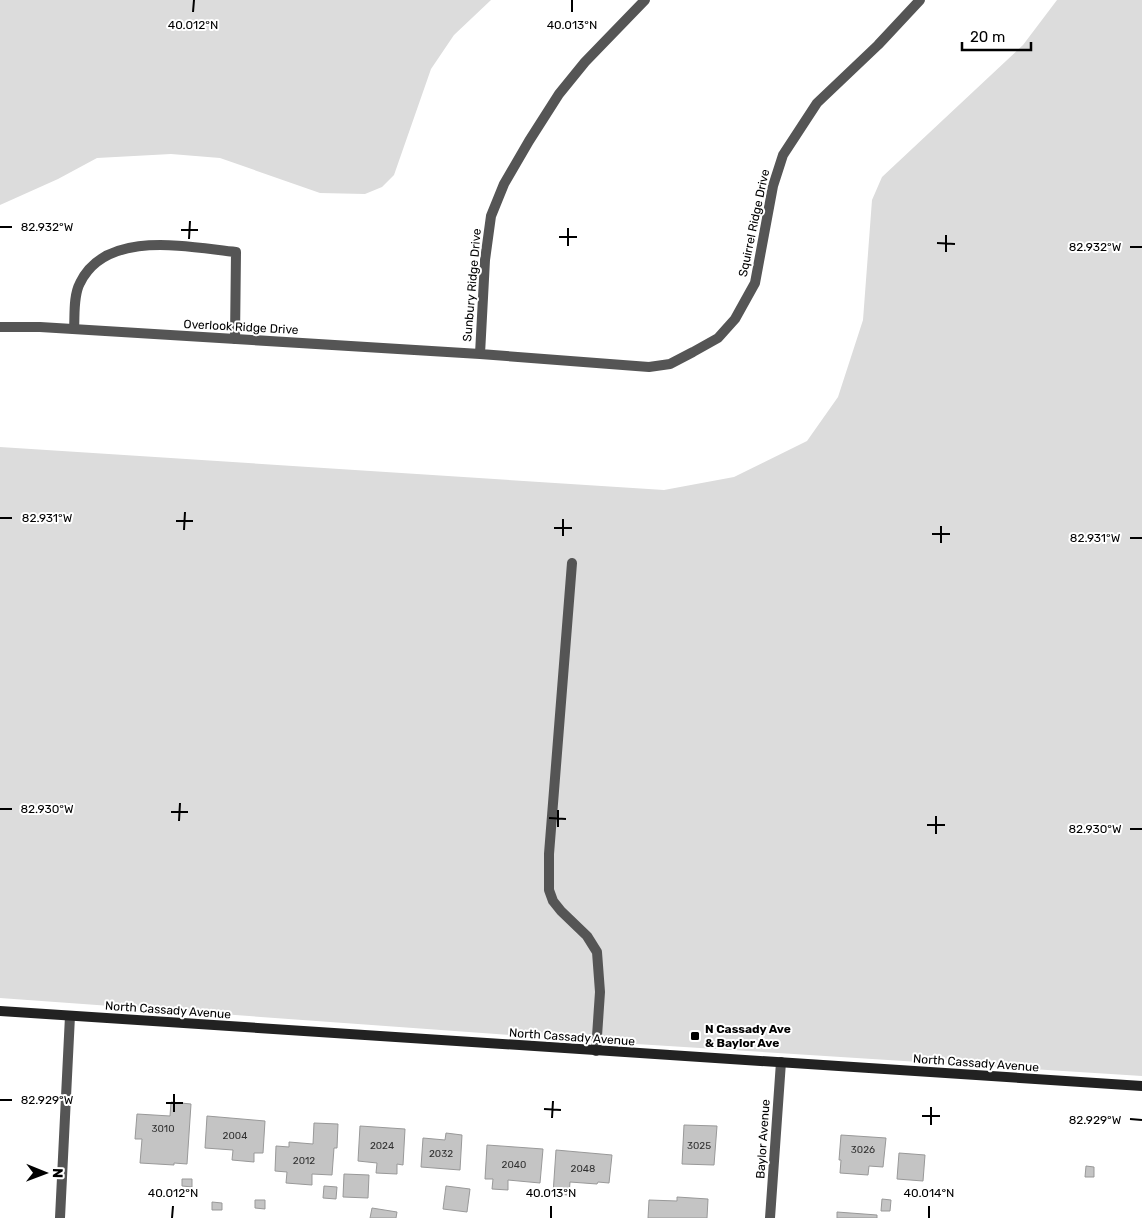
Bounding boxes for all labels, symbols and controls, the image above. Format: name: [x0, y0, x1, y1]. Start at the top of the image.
text: 40.012°N: [168, 18, 218, 32]
text: 40.013°N: [547, 18, 597, 32]
scale bar: [962, 20, 1031, 52]
text: 20 m: [970, 28, 1005, 46]
street label: Squirrel Ridge Drive: [736, 168, 772, 278]
text: 82.932°W: [21, 220, 74, 234]
street label: Sunbury Ridge Drive: [460, 227, 484, 342]
text: 82.932°W: [1069, 240, 1122, 254]
street label: Overlook Ridge Drive: [183, 317, 299, 337]
text: 82.931°W: [22, 511, 73, 525]
text: 82.931°W: [1070, 531, 1121, 545]
text: 82.930°W: [20, 802, 74, 816]
text: 82.930°W: [1068, 822, 1122, 836]
street label: North Cassady Avenue: [105, 999, 232, 1021]
place label: N Cassady Ave & Baylor Ave: [705, 1022, 791, 1050]
street label: North Cassady Avenue: [509, 1026, 636, 1048]
marker: N Cassady Ave & Baylor Ave: [689, 1030, 701, 1042]
street label: North Cassady Avenue: [913, 1052, 1040, 1074]
text: 82.929°W: [21, 1093, 74, 1107]
street label: Baylor Avenue: [753, 1098, 773, 1179]
text: 82.929°W: [1069, 1113, 1122, 1127]
house number: 3010: [152, 1123, 175, 1135]
house number: 2004: [223, 1130, 247, 1142]
house number: 2024: [370, 1140, 394, 1152]
house number: 3025: [687, 1140, 711, 1152]
house number: 3026: [851, 1144, 875, 1156]
north arrow: [20, 1148, 70, 1198]
house number: 2032: [429, 1148, 453, 1160]
house number: 2012: [293, 1155, 315, 1167]
house number: 2040: [502, 1159, 526, 1171]
house number: 2048: [571, 1163, 595, 1175]
text: N: [49, 1168, 66, 1178]
text: 40.012°N: [148, 1186, 198, 1200]
text: 40.013°N: [526, 1186, 576, 1200]
text: 40.014°N: [904, 1186, 954, 1200]

